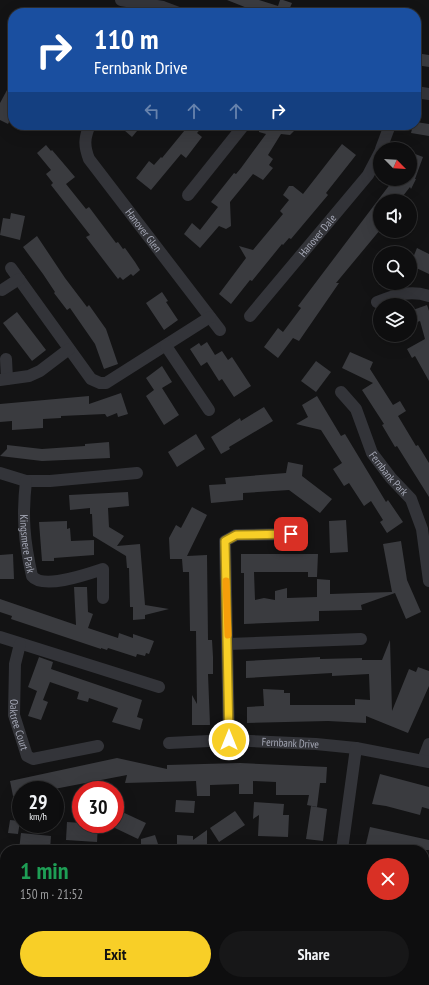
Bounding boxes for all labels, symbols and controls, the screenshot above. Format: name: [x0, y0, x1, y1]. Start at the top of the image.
text: 110 m: [94, 20, 158, 57]
icon: right: [28, 24, 80, 76]
text: Fernbank Drive: [94, 56, 188, 79]
icon: left: [141, 100, 163, 122]
icon: ahead: [183, 100, 205, 122]
icon: ahead: [225, 100, 247, 122]
icon: right: [267, 100, 289, 122]
north arrow: [373, 142, 417, 186]
map controls: [373, 142, 417, 342]
button: sound: [373, 194, 417, 238]
street label: Hanover Glen: [122, 206, 165, 255]
street label: Hanover Dale: [296, 211, 340, 260]
button: search: [373, 246, 417, 290]
button: layers: [373, 298, 417, 342]
street label: Fernbank Park: [366, 448, 412, 499]
street label: Kingsmere Park: [17, 514, 38, 575]
pin: [274, 517, 308, 551]
icon: arrive: [280, 523, 302, 545]
street label: Oaktree Court: [7, 699, 32, 752]
position arrow: [208, 719, 250, 761]
street label: Fernbank Drive: [261, 735, 320, 751]
speed limit sign: 30: [72, 781, 124, 833]
text: 29: [28, 789, 48, 815]
text: km/h: [29, 810, 47, 823]
text: 1 min: [20, 855, 68, 886]
button: close: [367, 858, 409, 900]
text: 150 m · 21:52: [20, 886, 83, 903]
button: Exit: [20, 931, 211, 977]
button: Share: [219, 931, 409, 977]

